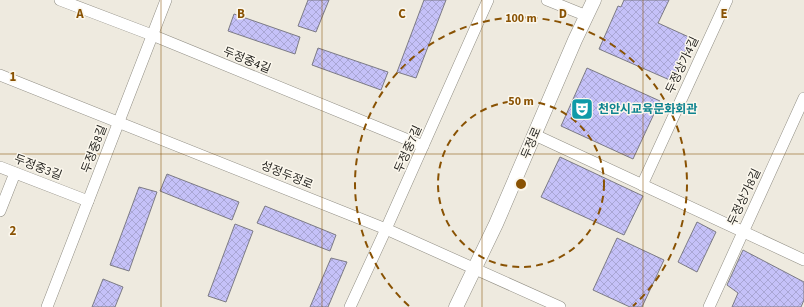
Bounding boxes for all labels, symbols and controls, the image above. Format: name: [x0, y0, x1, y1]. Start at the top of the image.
text: A: [75, 5, 84, 23]
text: B: [237, 5, 245, 23]
text: C: [398, 5, 406, 23]
text: D: [559, 5, 567, 23]
text: E: [720, 5, 728, 23]
text: 100 m: [505, 10, 537, 27]
street label: 두정상가4길: [662, 34, 703, 97]
street label: 두정중4길: [220, 43, 273, 78]
text: 1: [10, 68, 17, 86]
text: 50 m: [508, 93, 534, 110]
theatre icon: 천안시교육문화회관: [569, 96, 595, 122]
place label: 천안시교육문화회관: [598, 101, 697, 118]
street label: 두정중8길: [78, 123, 111, 176]
street label: 두정중7길: [390, 123, 426, 176]
street label: 두정로: [517, 125, 546, 162]
street label: 두정중3길: [11, 151, 64, 184]
street label: 성정두정로: [258, 157, 316, 194]
street label: 두정상가8길: [724, 166, 765, 229]
centre of rings: [514, 177, 528, 191]
text: 2: [10, 222, 17, 240]

